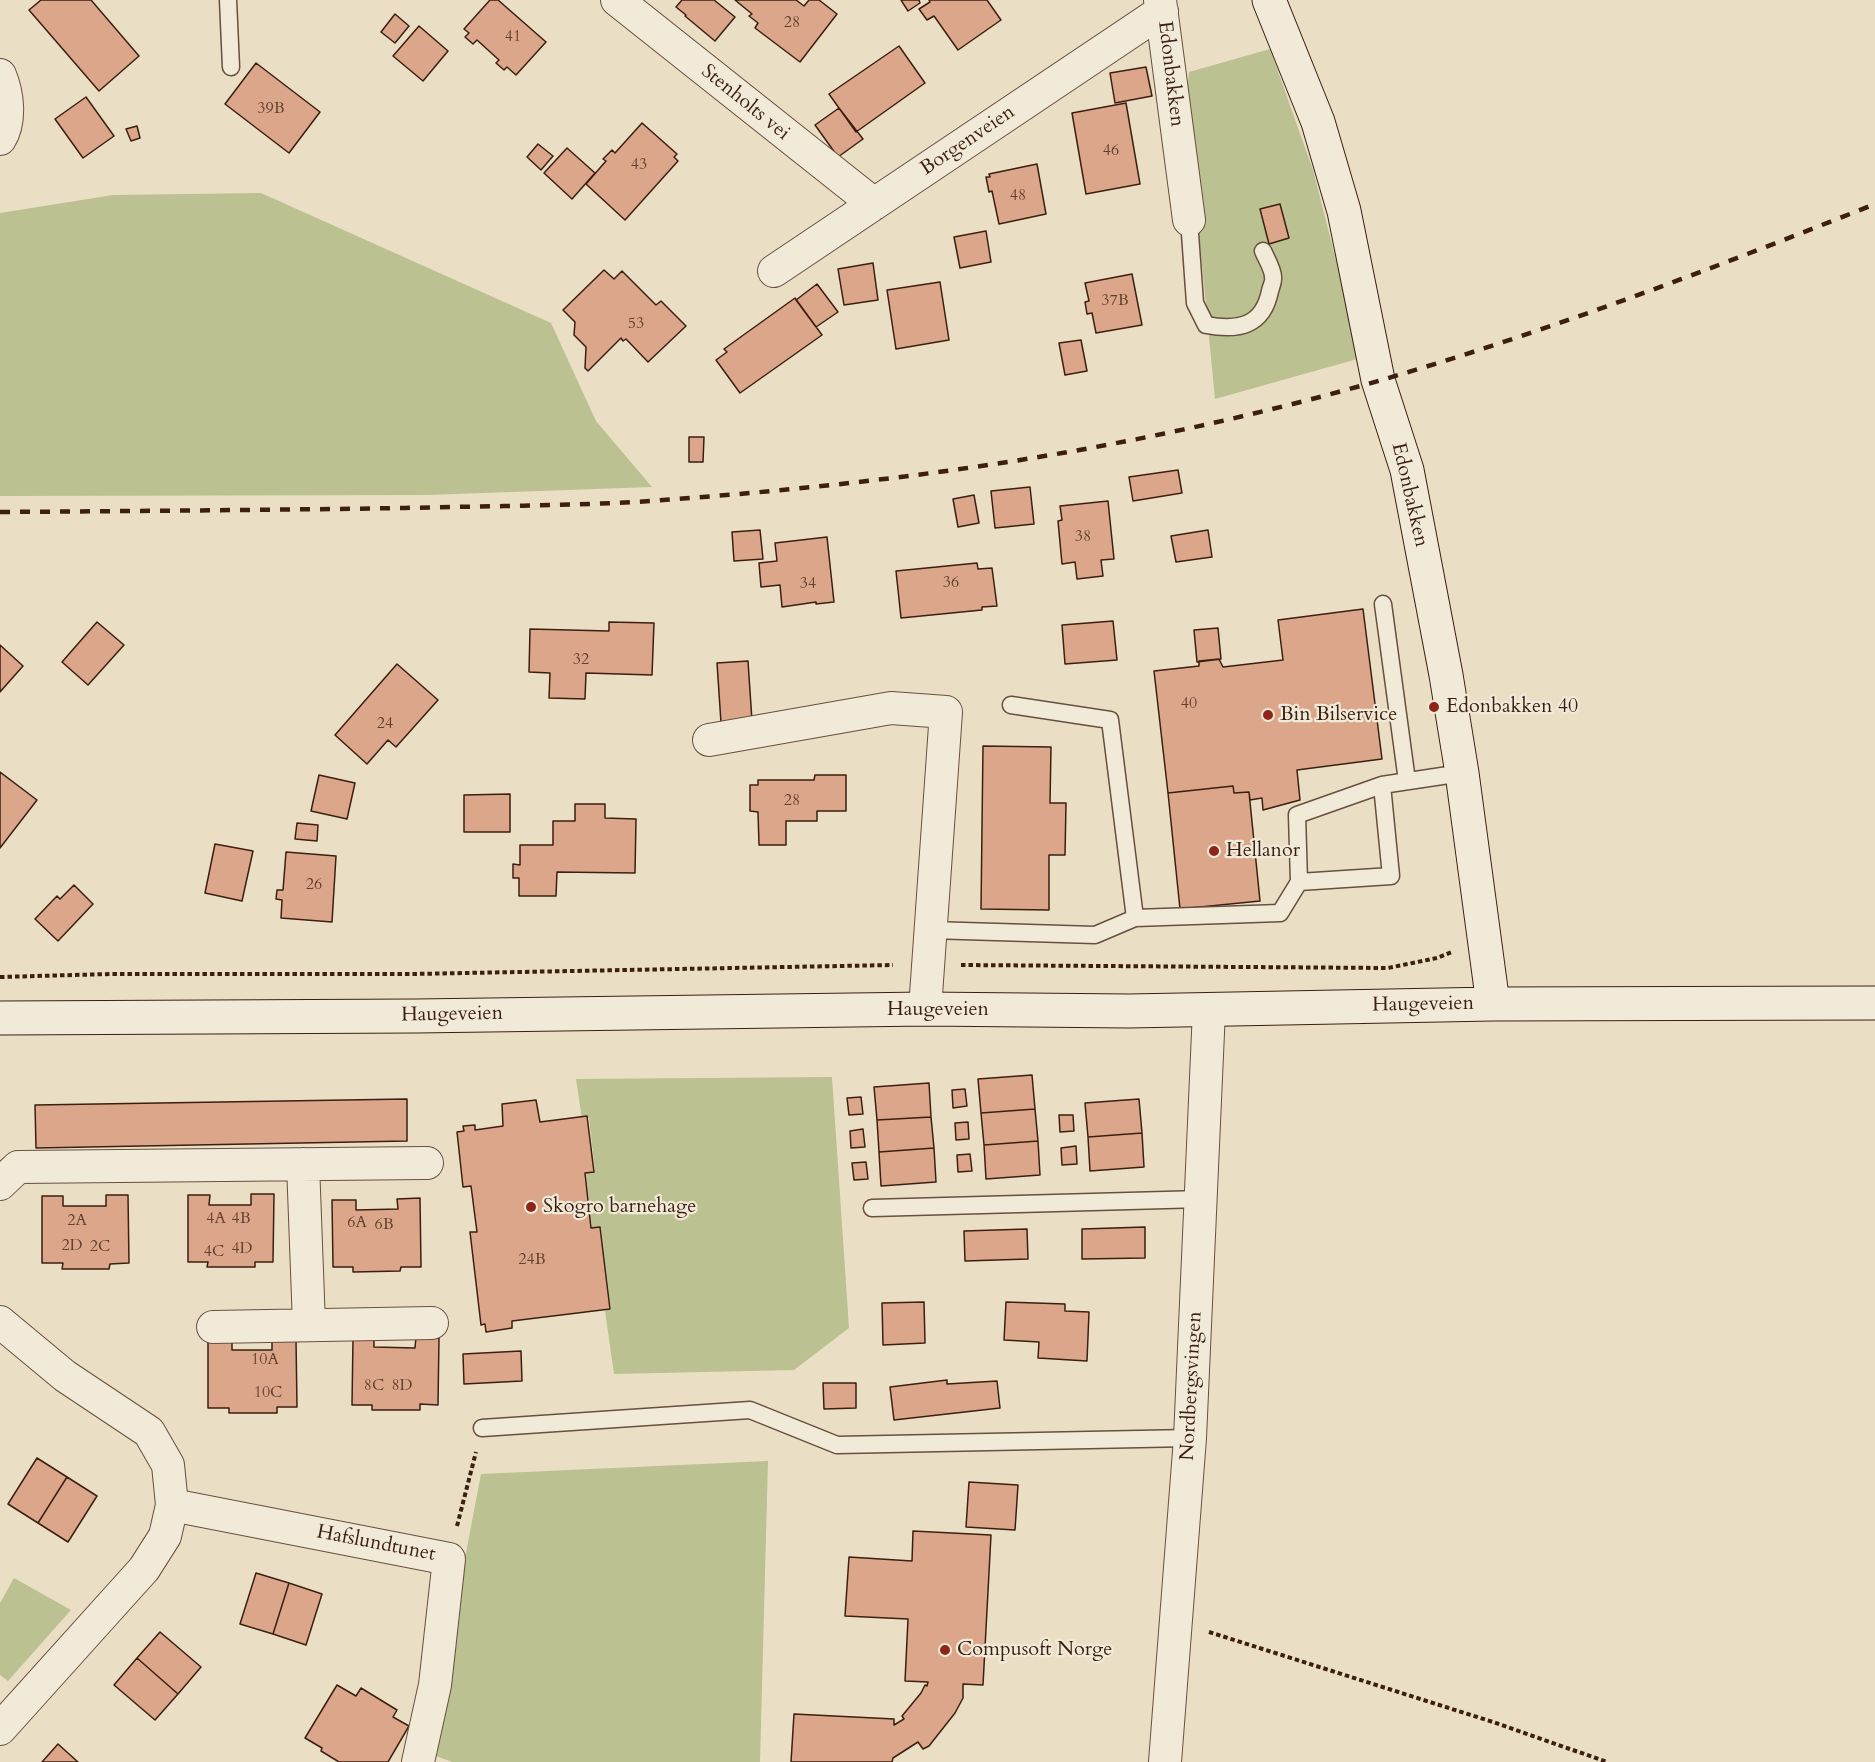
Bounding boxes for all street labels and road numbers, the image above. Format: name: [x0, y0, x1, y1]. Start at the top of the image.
street label: Edonbakken: [1152, 20, 1188, 128]
street label: Stenholts vei: [696, 60, 794, 146]
street label: Borgenveien: [916, 101, 1020, 181]
street label: Edonbakken: [1385, 440, 1433, 550]
street label: Haugeveien: [1372, 992, 1474, 1018]
street label: Haugeveien: [887, 998, 989, 1022]
street label: Haugeveien: [401, 1002, 503, 1028]
street label: Nordbergsvingen: [1176, 1311, 1208, 1461]
street label: Hafslundtunet: [315, 1521, 437, 1567]

